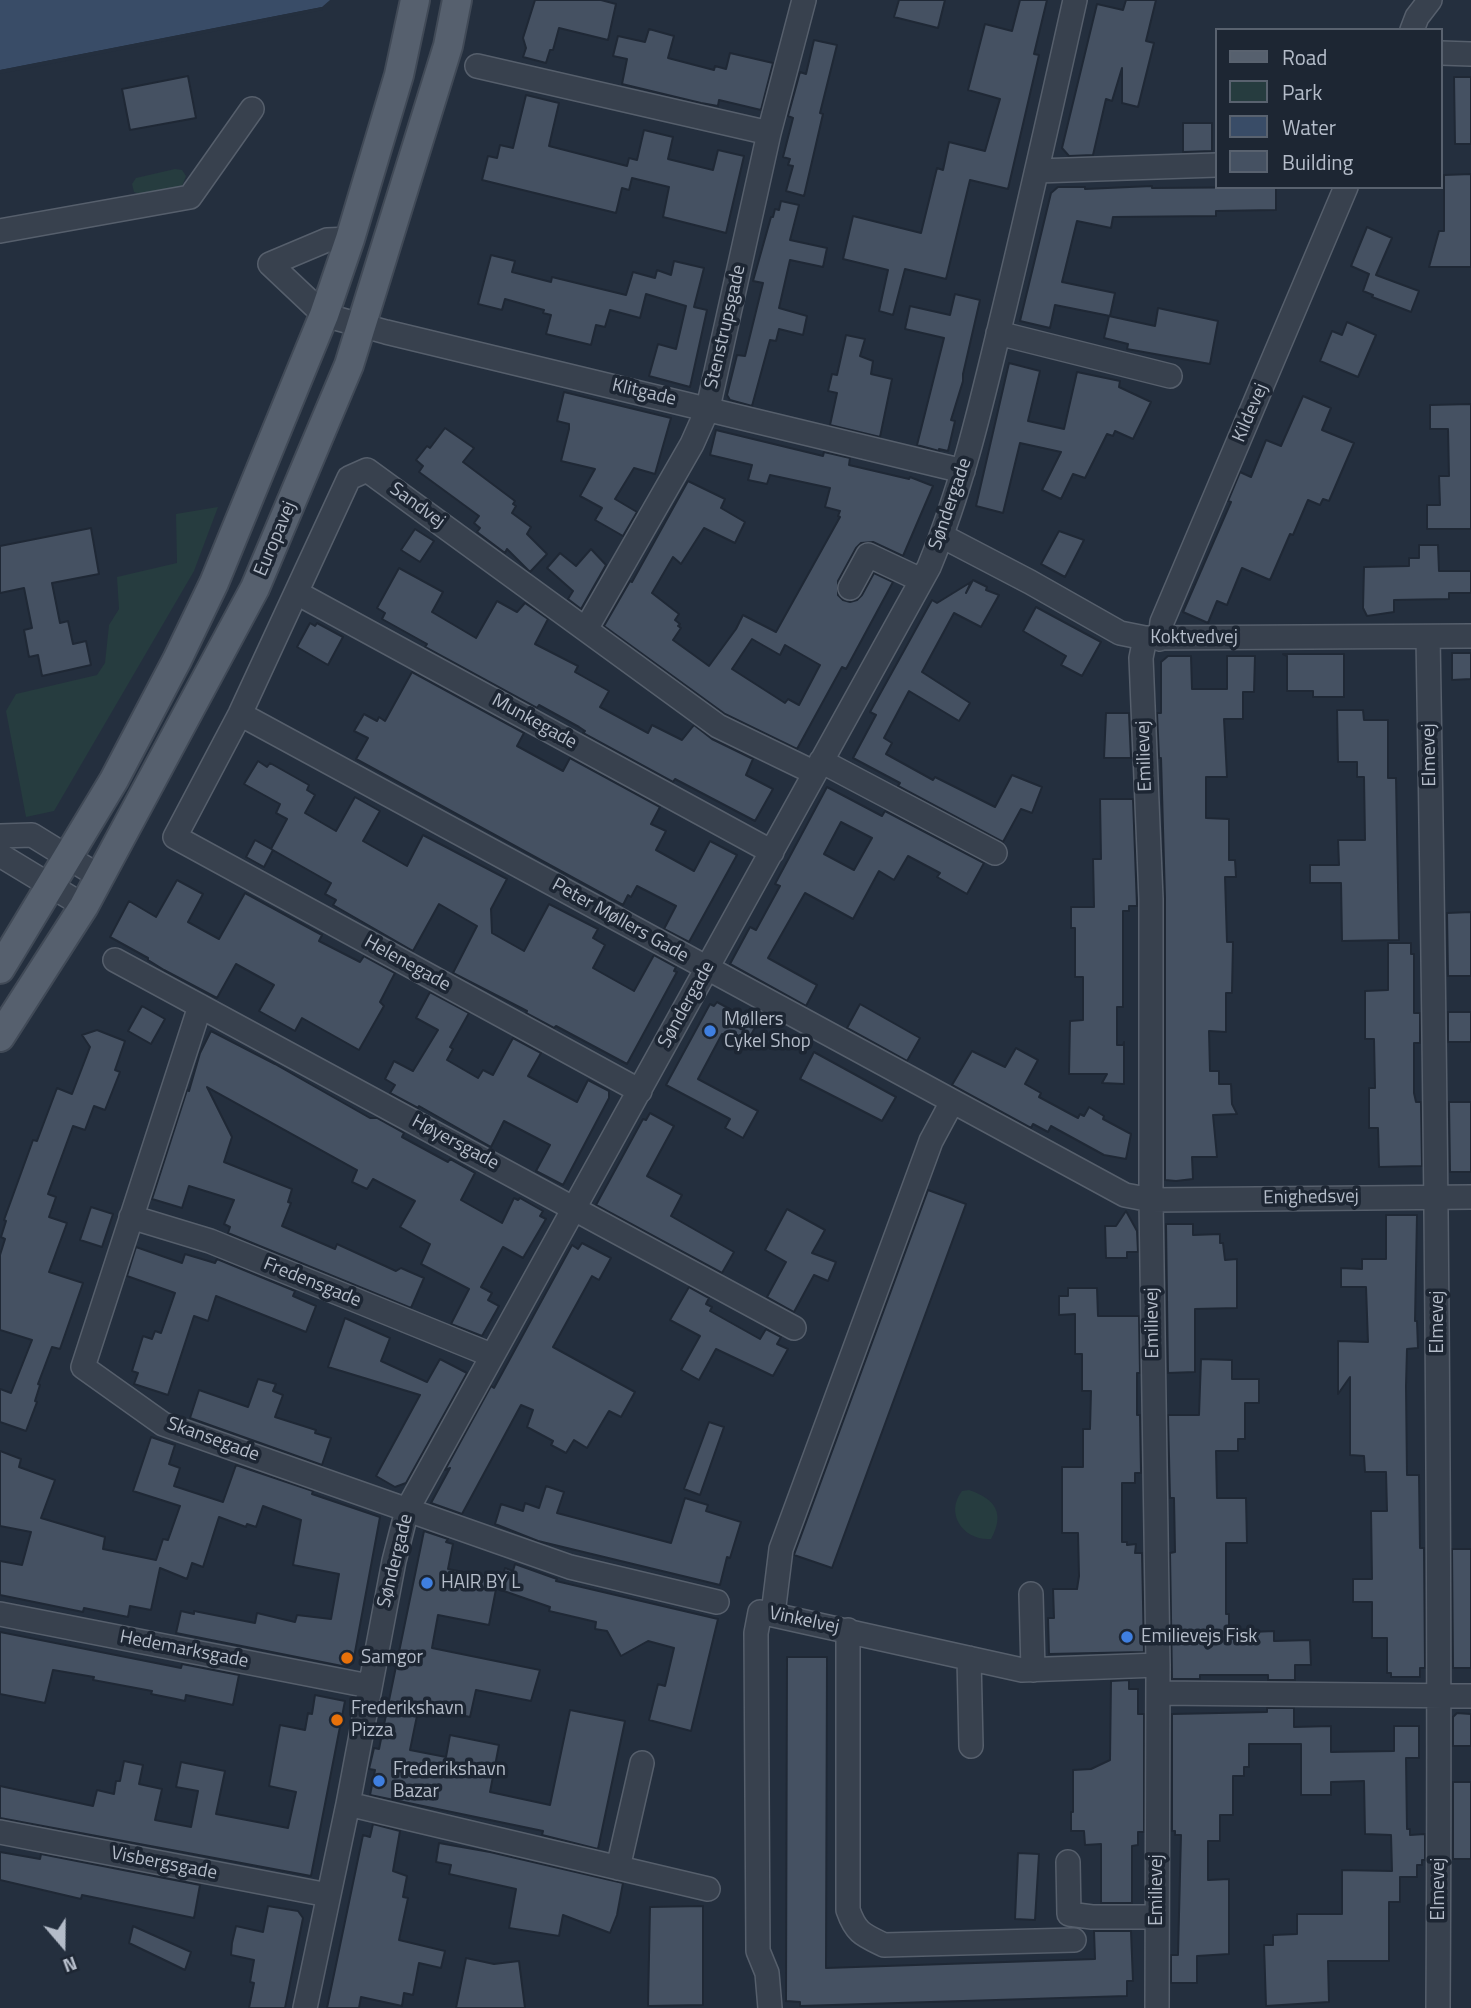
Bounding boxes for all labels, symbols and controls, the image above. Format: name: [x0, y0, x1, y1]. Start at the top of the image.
legend: [1216, 28, 1443, 189]
text: Road: [1282, 41, 1327, 73]
text: Park: [1282, 76, 1322, 108]
text: Water: [1282, 111, 1336, 143]
text: Building: [1282, 146, 1353, 178]
street label: Stenstrupsgade: [701, 263, 751, 391]
street label: Klitgade: [610, 375, 678, 411]
street label: Kildevej: [1228, 380, 1274, 446]
street label: Søndergade: [925, 455, 977, 553]
street label: Sandvej: [385, 478, 449, 534]
street label: Europavej: [250, 498, 302, 580]
street label: Koktvedvej: [1150, 627, 1238, 649]
street label: Munkegade: [488, 689, 580, 755]
street label: Emilievej: [1132, 720, 1158, 792]
street label: Elmevej: [1418, 723, 1442, 787]
street label: Peter Møllers Gade: [548, 874, 692, 968]
street label: Helenegade: [360, 931, 454, 997]
street label: Søndergade: [654, 958, 720, 1052]
place label: Møllers Cykel Shop: [724, 1009, 811, 1053]
marker: Møllers Cykel Shop: [702, 1023, 718, 1039]
street label: Høyersgade: [408, 1111, 502, 1175]
street label: Enighedsvej: [1263, 1186, 1359, 1210]
street label: Fredensgade: [260, 1253, 364, 1313]
street label: Emilievej: [1141, 1287, 1165, 1359]
street label: Elmevej: [1427, 1291, 1449, 1353]
street label: Skansegade: [164, 1413, 262, 1467]
street label: Søndergade: [373, 1512, 419, 1610]
place label: HAIR BY L: [441, 1572, 520, 1594]
marker: HAIR BY L: [419, 1575, 435, 1591]
street label: Vinkelvej: [767, 1602, 841, 1640]
street label: Hedemarksgade: [118, 1626, 250, 1674]
place label: Emilievejs Fisk: [1141, 1626, 1257, 1648]
marker: Emilievejs Fisk: [1119, 1629, 1135, 1645]
place label: Samgor: [361, 1647, 423, 1669]
marker: Samgor: [339, 1650, 355, 1666]
place label: Frederikshavn Pizza: [351, 1698, 464, 1742]
marker: Frederikshavn Pizza: [329, 1712, 345, 1728]
place label: Frederikshavn Bazar: [393, 1759, 506, 1803]
marker: Frederikshavn Bazar: [371, 1773, 387, 1789]
street label: Visbergsgade: [109, 1843, 219, 1885]
street label: Emilievej: [1146, 1854, 1168, 1926]
street label: Elmevej: [1428, 1858, 1450, 1920]
north arrow: [28, 1910, 98, 1980]
text: N: [59, 1949, 82, 1981]

